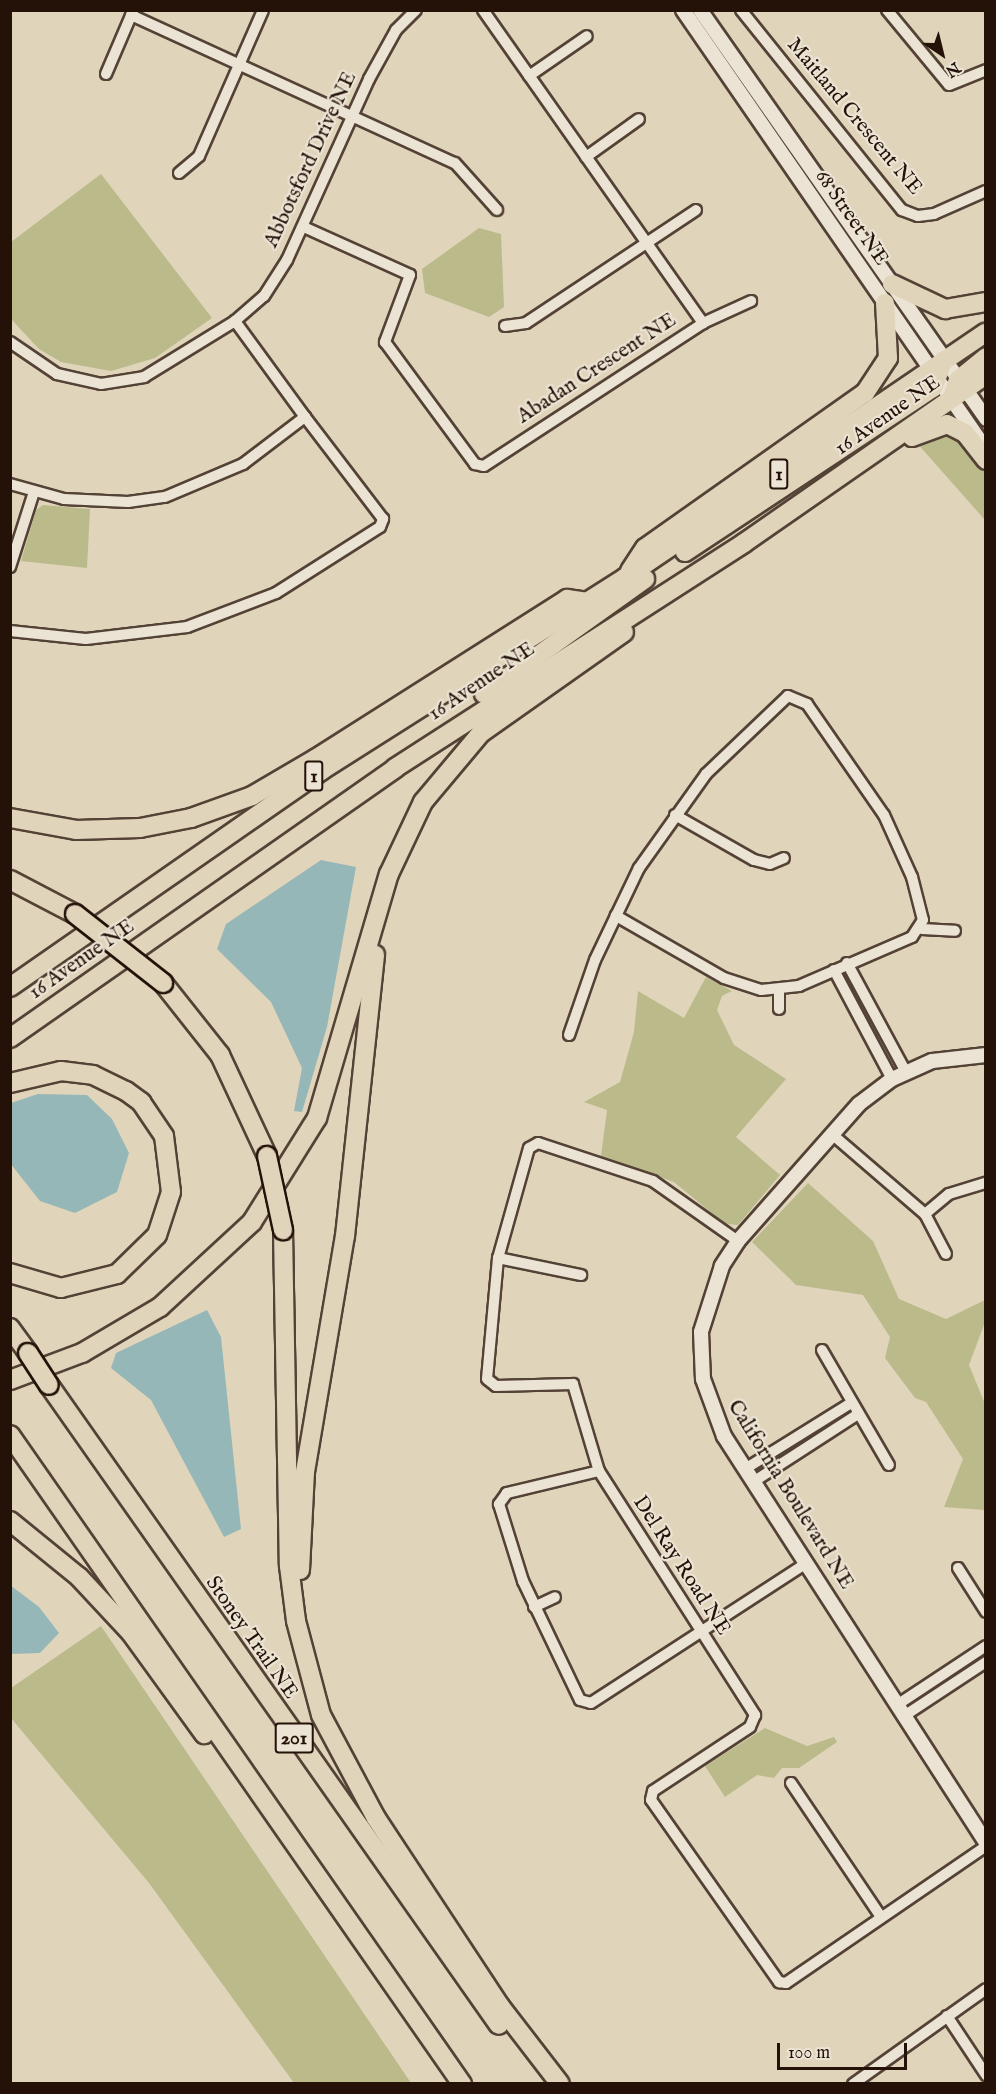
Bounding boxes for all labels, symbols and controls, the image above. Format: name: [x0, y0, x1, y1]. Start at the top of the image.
north arrow: [912, 24, 972, 84]
street label: Maitland Crescent NE: [781, 33, 927, 201]
text: N: [941, 57, 964, 81]
street label: Abbotsford Drive NE: [259, 68, 363, 252]
street label: 68 Street NE: [809, 165, 893, 271]
street label: Abadan Crescent NE: [513, 308, 681, 430]
street label: 16 Avenue NE: [831, 370, 945, 462]
road number: 1: [768, 457, 790, 491]
street label: 16 Avenue NE: [424, 637, 540, 727]
road number: 1: [304, 759, 324, 793]
street label: 16 Avenue NE: [25, 914, 139, 1006]
street label: California Boulevard NE: [721, 1396, 859, 1594]
street label: Del Ray Road NE: [627, 1492, 735, 1640]
street label: Stoney Trail NE: [199, 1572, 303, 1704]
road number: 201: [274, 1721, 314, 1755]
scale bar: [780, 2031, 910, 2069]
text: 100 m: [788, 2042, 830, 2065]

